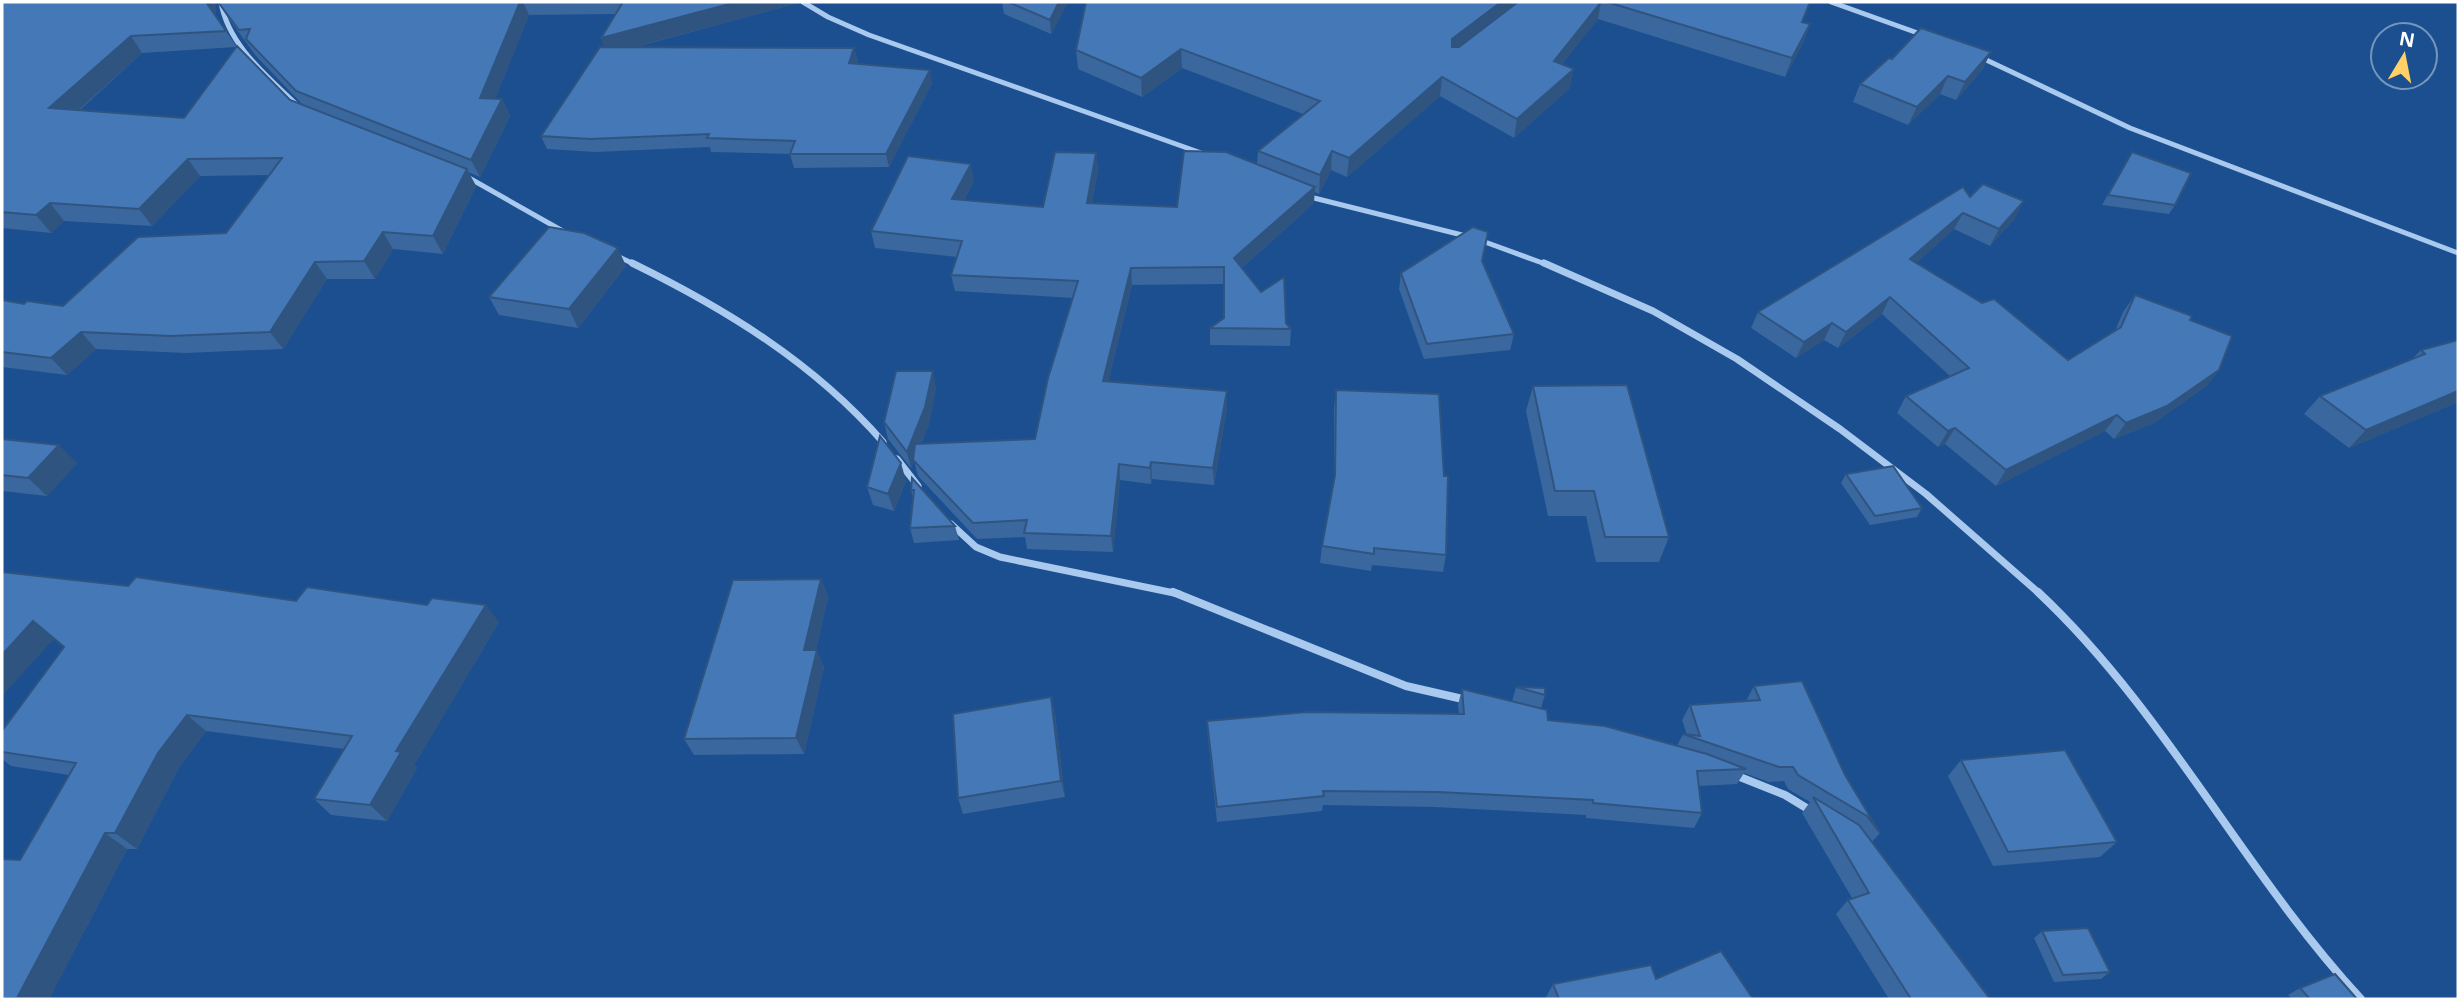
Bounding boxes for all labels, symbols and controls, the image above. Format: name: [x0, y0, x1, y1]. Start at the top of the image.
north arrow: [2369, 21, 2439, 91]
text: N: [2397, 25, 2417, 53]

